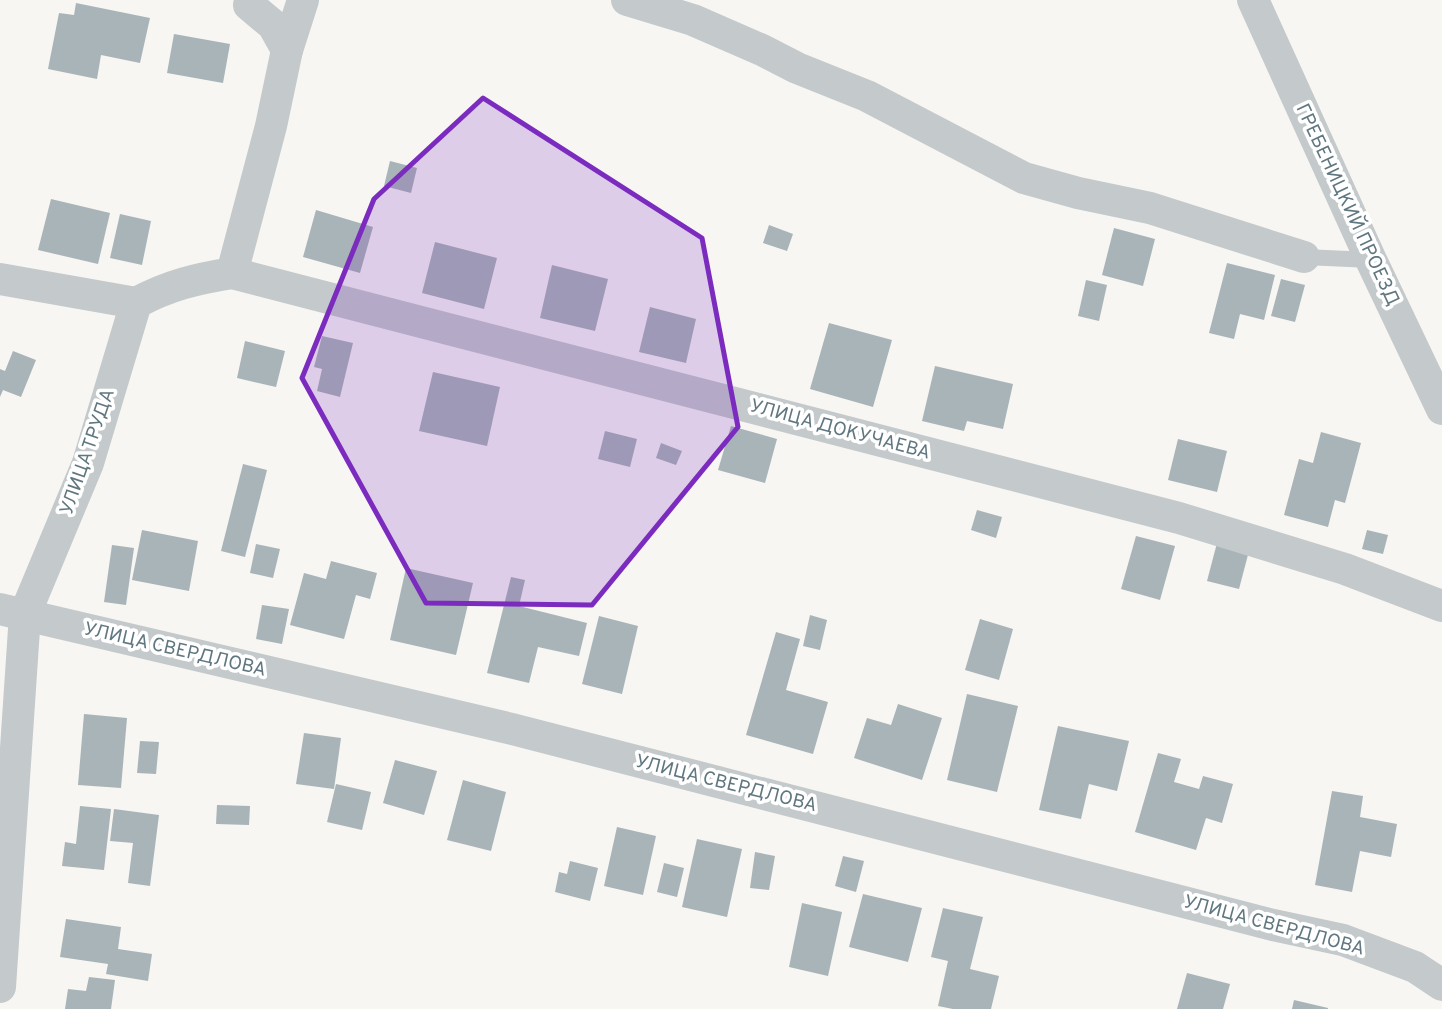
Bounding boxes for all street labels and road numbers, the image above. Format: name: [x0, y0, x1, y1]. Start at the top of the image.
street label: ГРЕБЕНИЦКИЙ ПРОЕЗД: [1290, 100, 1405, 310]
street label: УЛИЦА ТРУДА: [55, 386, 121, 518]
street label: УЛИЦА ДОКУЧАЕВА: [747, 394, 933, 466]
street label: УЛИЦА СВЕРДЛОВА: [82, 617, 268, 683]
street label: УЛИЦА СВЕРДЛОВА: [633, 750, 819, 818]
street label: УЛИЦА СВЕРДЛОВА: [1181, 890, 1367, 962]

